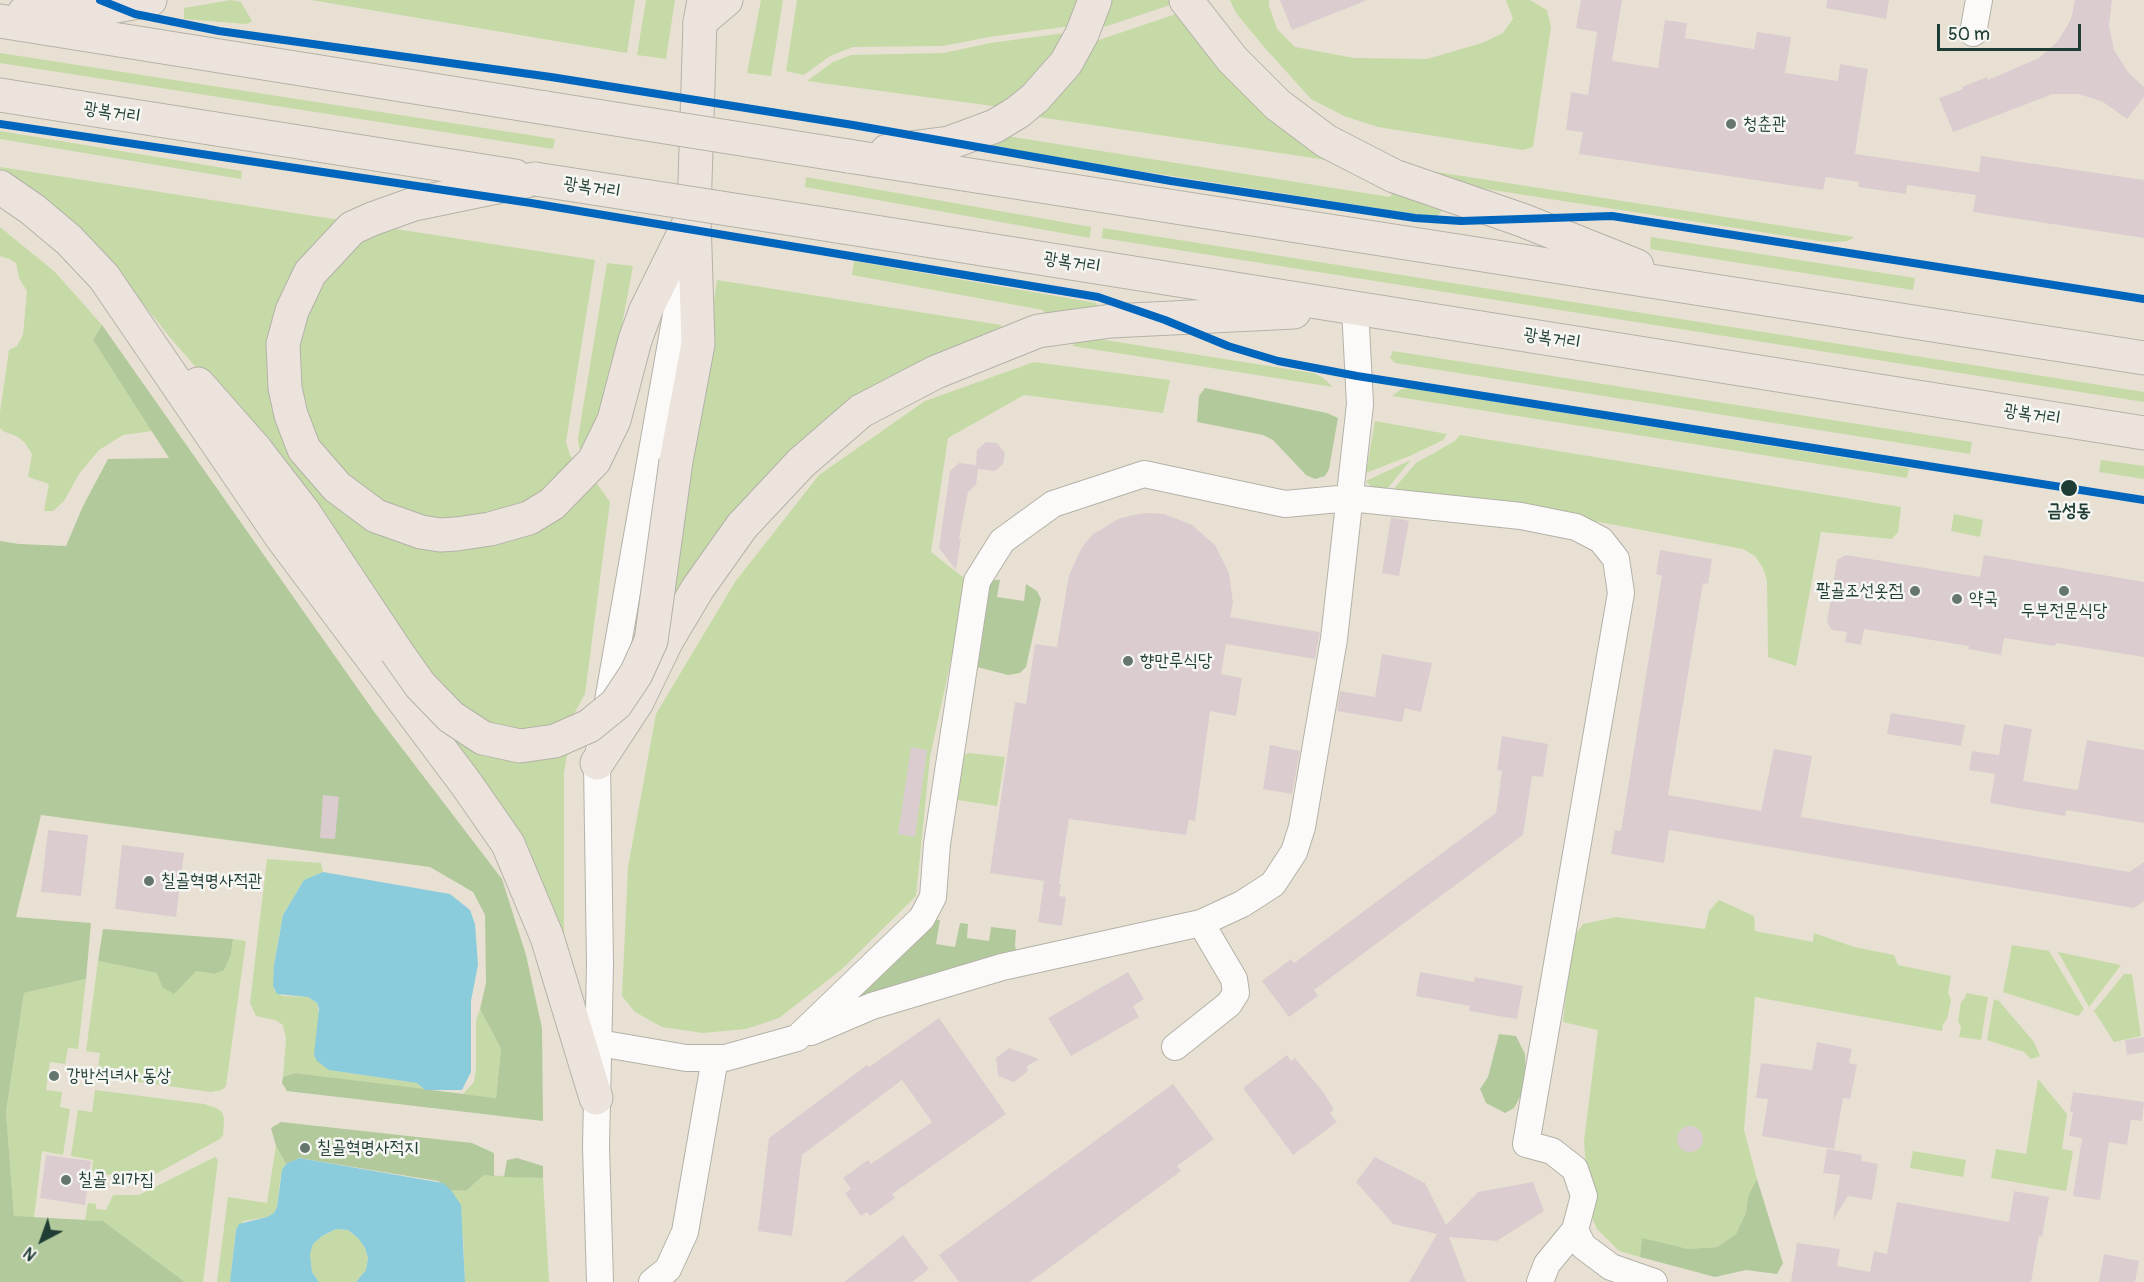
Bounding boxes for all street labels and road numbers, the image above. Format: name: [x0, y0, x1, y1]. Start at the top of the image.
street label: 광복거리: [82, 98, 142, 128]
street label: 광복거리: [562, 173, 622, 203]
street label: 광복거리: [1042, 248, 1102, 278]
street label: 광복거리: [1522, 324, 1582, 354]
street label: 광복거리: [2002, 400, 2062, 430]

